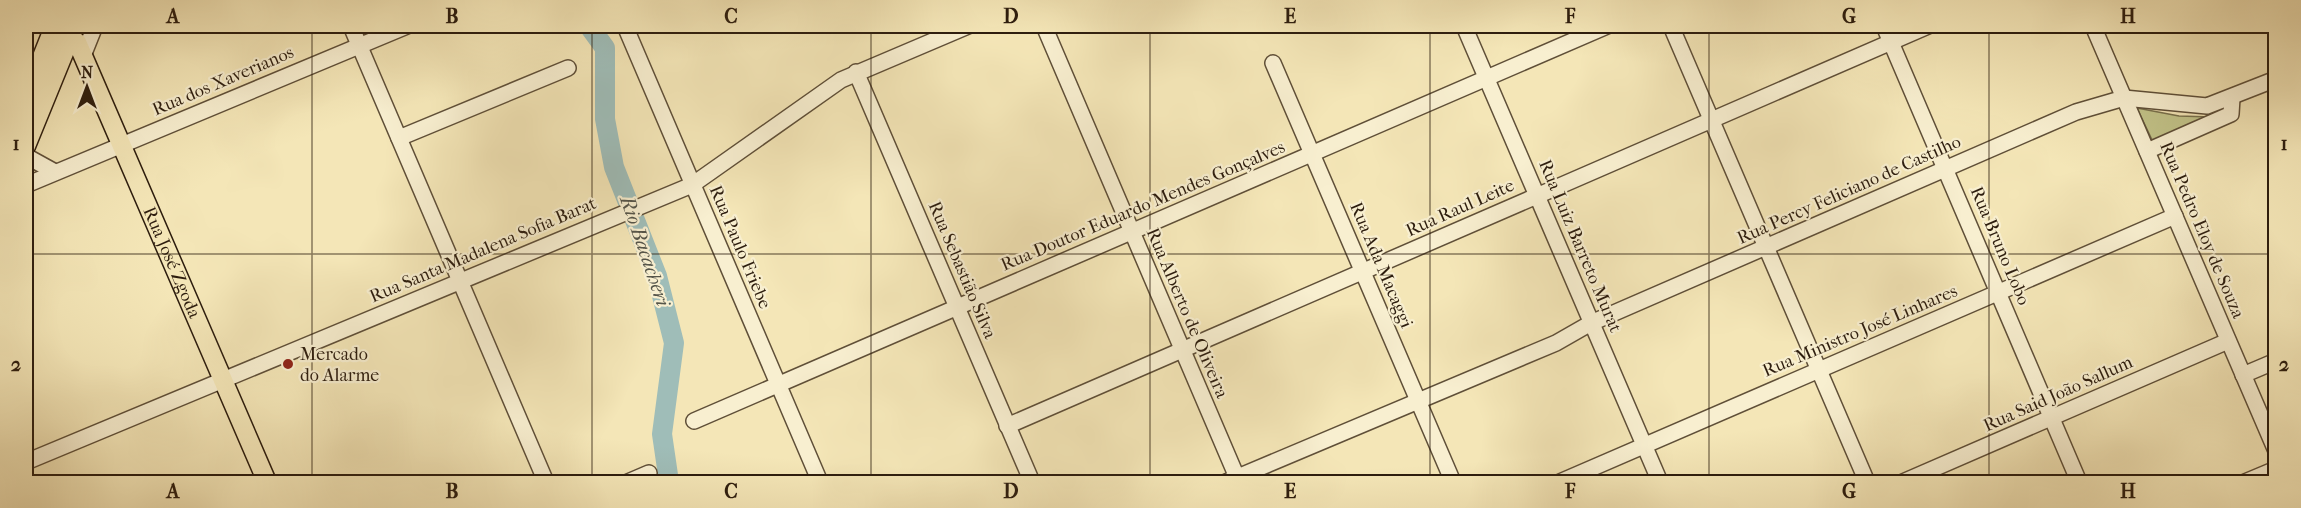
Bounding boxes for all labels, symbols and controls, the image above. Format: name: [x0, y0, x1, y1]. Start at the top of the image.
text: A: [165, 5, 181, 28]
text: B: [445, 5, 459, 28]
text: C: [724, 5, 738, 28]
text: D: [1003, 5, 1019, 28]
text: E: [1284, 5, 1296, 28]
text: F: [1564, 5, 1576, 28]
text: G: [1842, 5, 1856, 28]
text: H: [2120, 5, 2136, 28]
street label: Rua dos Xaverianos: [149, 42, 297, 120]
north arrow: [57, 57, 117, 117]
text: N: [81, 63, 94, 82]
street label: Rua Percy Feliciano de Castilho: [1734, 131, 1964, 249]
text: 1: [12, 132, 20, 155]
text: 1: [2280, 132, 2288, 155]
street label: Rua Doutor Eduardo Mendes Gonçalves: [998, 136, 1288, 276]
street label: Rua Pedro Eloy de Souza: [2155, 138, 2249, 322]
street label: Rua Luiz Barreto Murat: [1534, 156, 1626, 336]
street label: Rua Raul Leite: [1403, 175, 1517, 241]
street label: Rua Paulo Friebe: [705, 182, 775, 312]
street label: Rua Bruno Lobo: [1966, 184, 2034, 308]
water label: Rio Bacacheri: [615, 191, 675, 310]
street label: Rua Santa Madalena Sofia Barat: [367, 192, 600, 307]
street label: Rua Sebastião Silva: [924, 198, 1001, 342]
street label: Rua Ada Macaggi: [1345, 199, 1417, 332]
street label: Rua José Zgoda: [139, 203, 206, 322]
street label: Rua Alberto de Oliveira: [1142, 225, 1233, 402]
street label: Rua Ministro José Linhares: [1760, 280, 1961, 382]
place label: Mercado do Alarme: [300, 344, 379, 386]
street label: Rua Said João Sallum: [1980, 352, 2136, 436]
text: 2: [11, 353, 21, 376]
text: 2: [2279, 353, 2289, 376]
marker: Mercado do Alarme: [281, 357, 295, 371]
text: A: [165, 480, 181, 503]
text: B: [445, 480, 459, 503]
text: C: [724, 480, 738, 503]
text: D: [1003, 480, 1019, 503]
text: E: [1284, 480, 1296, 503]
text: F: [1564, 480, 1576, 503]
text: G: [1842, 480, 1856, 503]
text: H: [2120, 480, 2136, 503]

